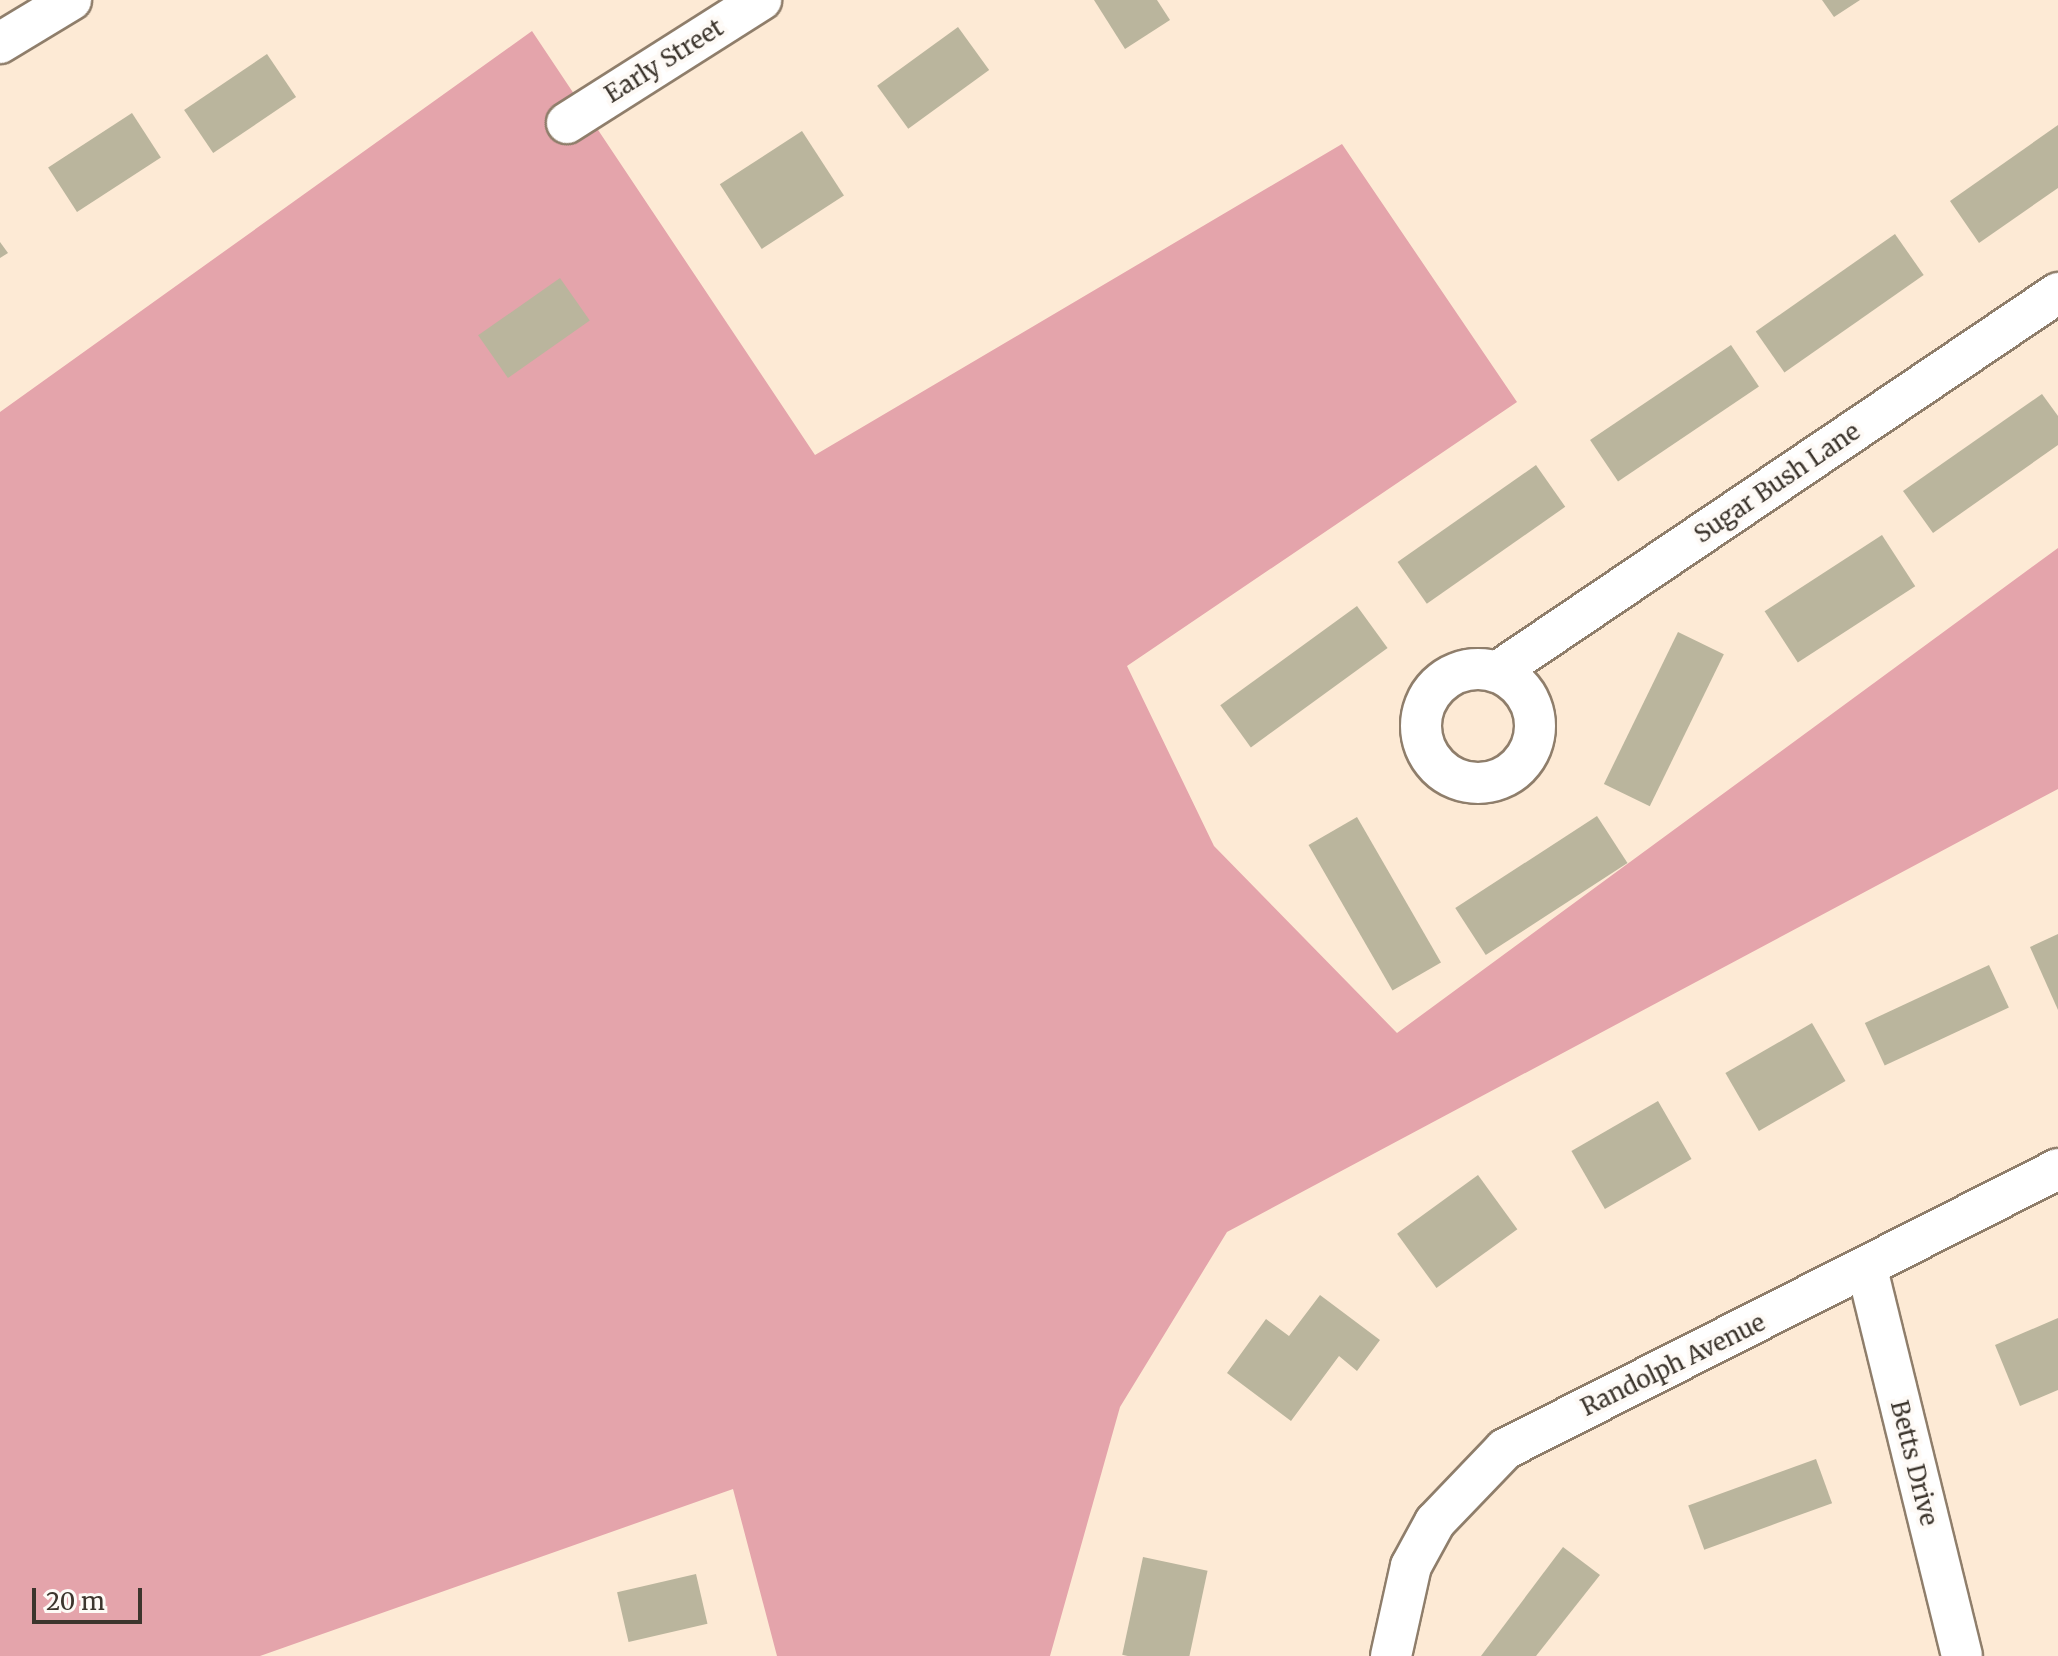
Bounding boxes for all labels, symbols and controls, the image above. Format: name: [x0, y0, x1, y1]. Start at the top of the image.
street label: Early Street: [599, 13, 729, 109]
street label: Sugar Bush Lane: [1689, 417, 1865, 549]
street label: Randolph Avenue: [1576, 1308, 1770, 1422]
street label: Betts Drive: [1885, 1397, 1943, 1529]
scale bar: [36, 1572, 146, 1622]
text: 20 m: [46, 1586, 105, 1617]

